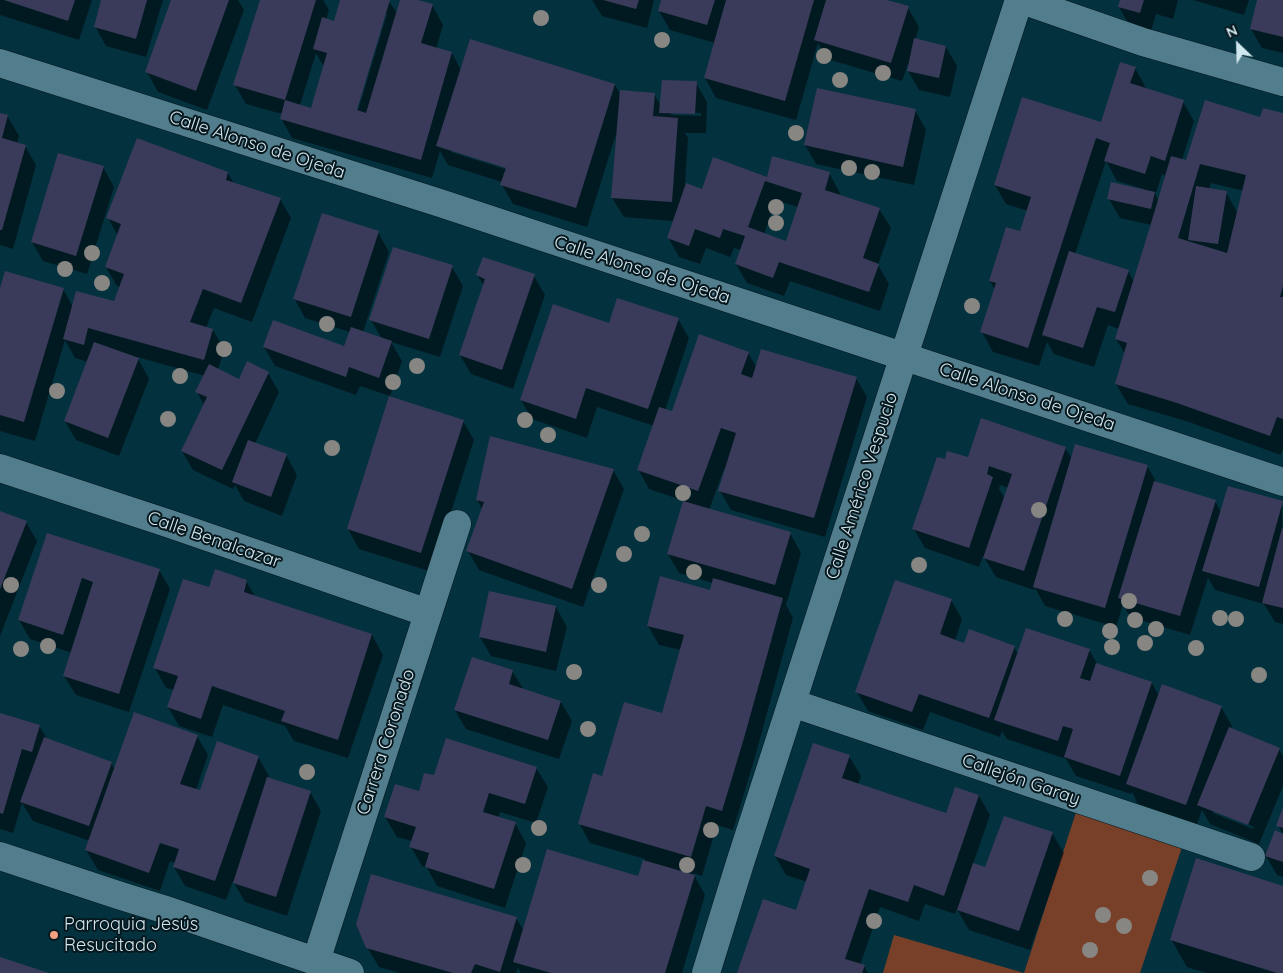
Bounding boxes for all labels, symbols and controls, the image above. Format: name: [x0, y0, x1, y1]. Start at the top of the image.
north arrow: [1213, 20, 1263, 70]
text: N: [1224, 21, 1240, 42]
street label: Calle Alonso de Ojeda: [166, 106, 348, 184]
street label: Calle Alonso de Ojeda: [551, 231, 733, 309]
street label: Calle Alonso de Ojeda: [936, 358, 1118, 436]
street label: Calle Américo Vespucio: [822, 390, 902, 582]
street label: Calle Benalcazar: [144, 507, 284, 573]
street label: Carrera Coronado: [352, 666, 420, 818]
street label: Callejón Garay: [959, 750, 1083, 810]
place label: Parroquia Jesús Resucitado: [64, 914, 198, 956]
marker: Parroquia Jesús Resucitado: [48, 929, 60, 941]

